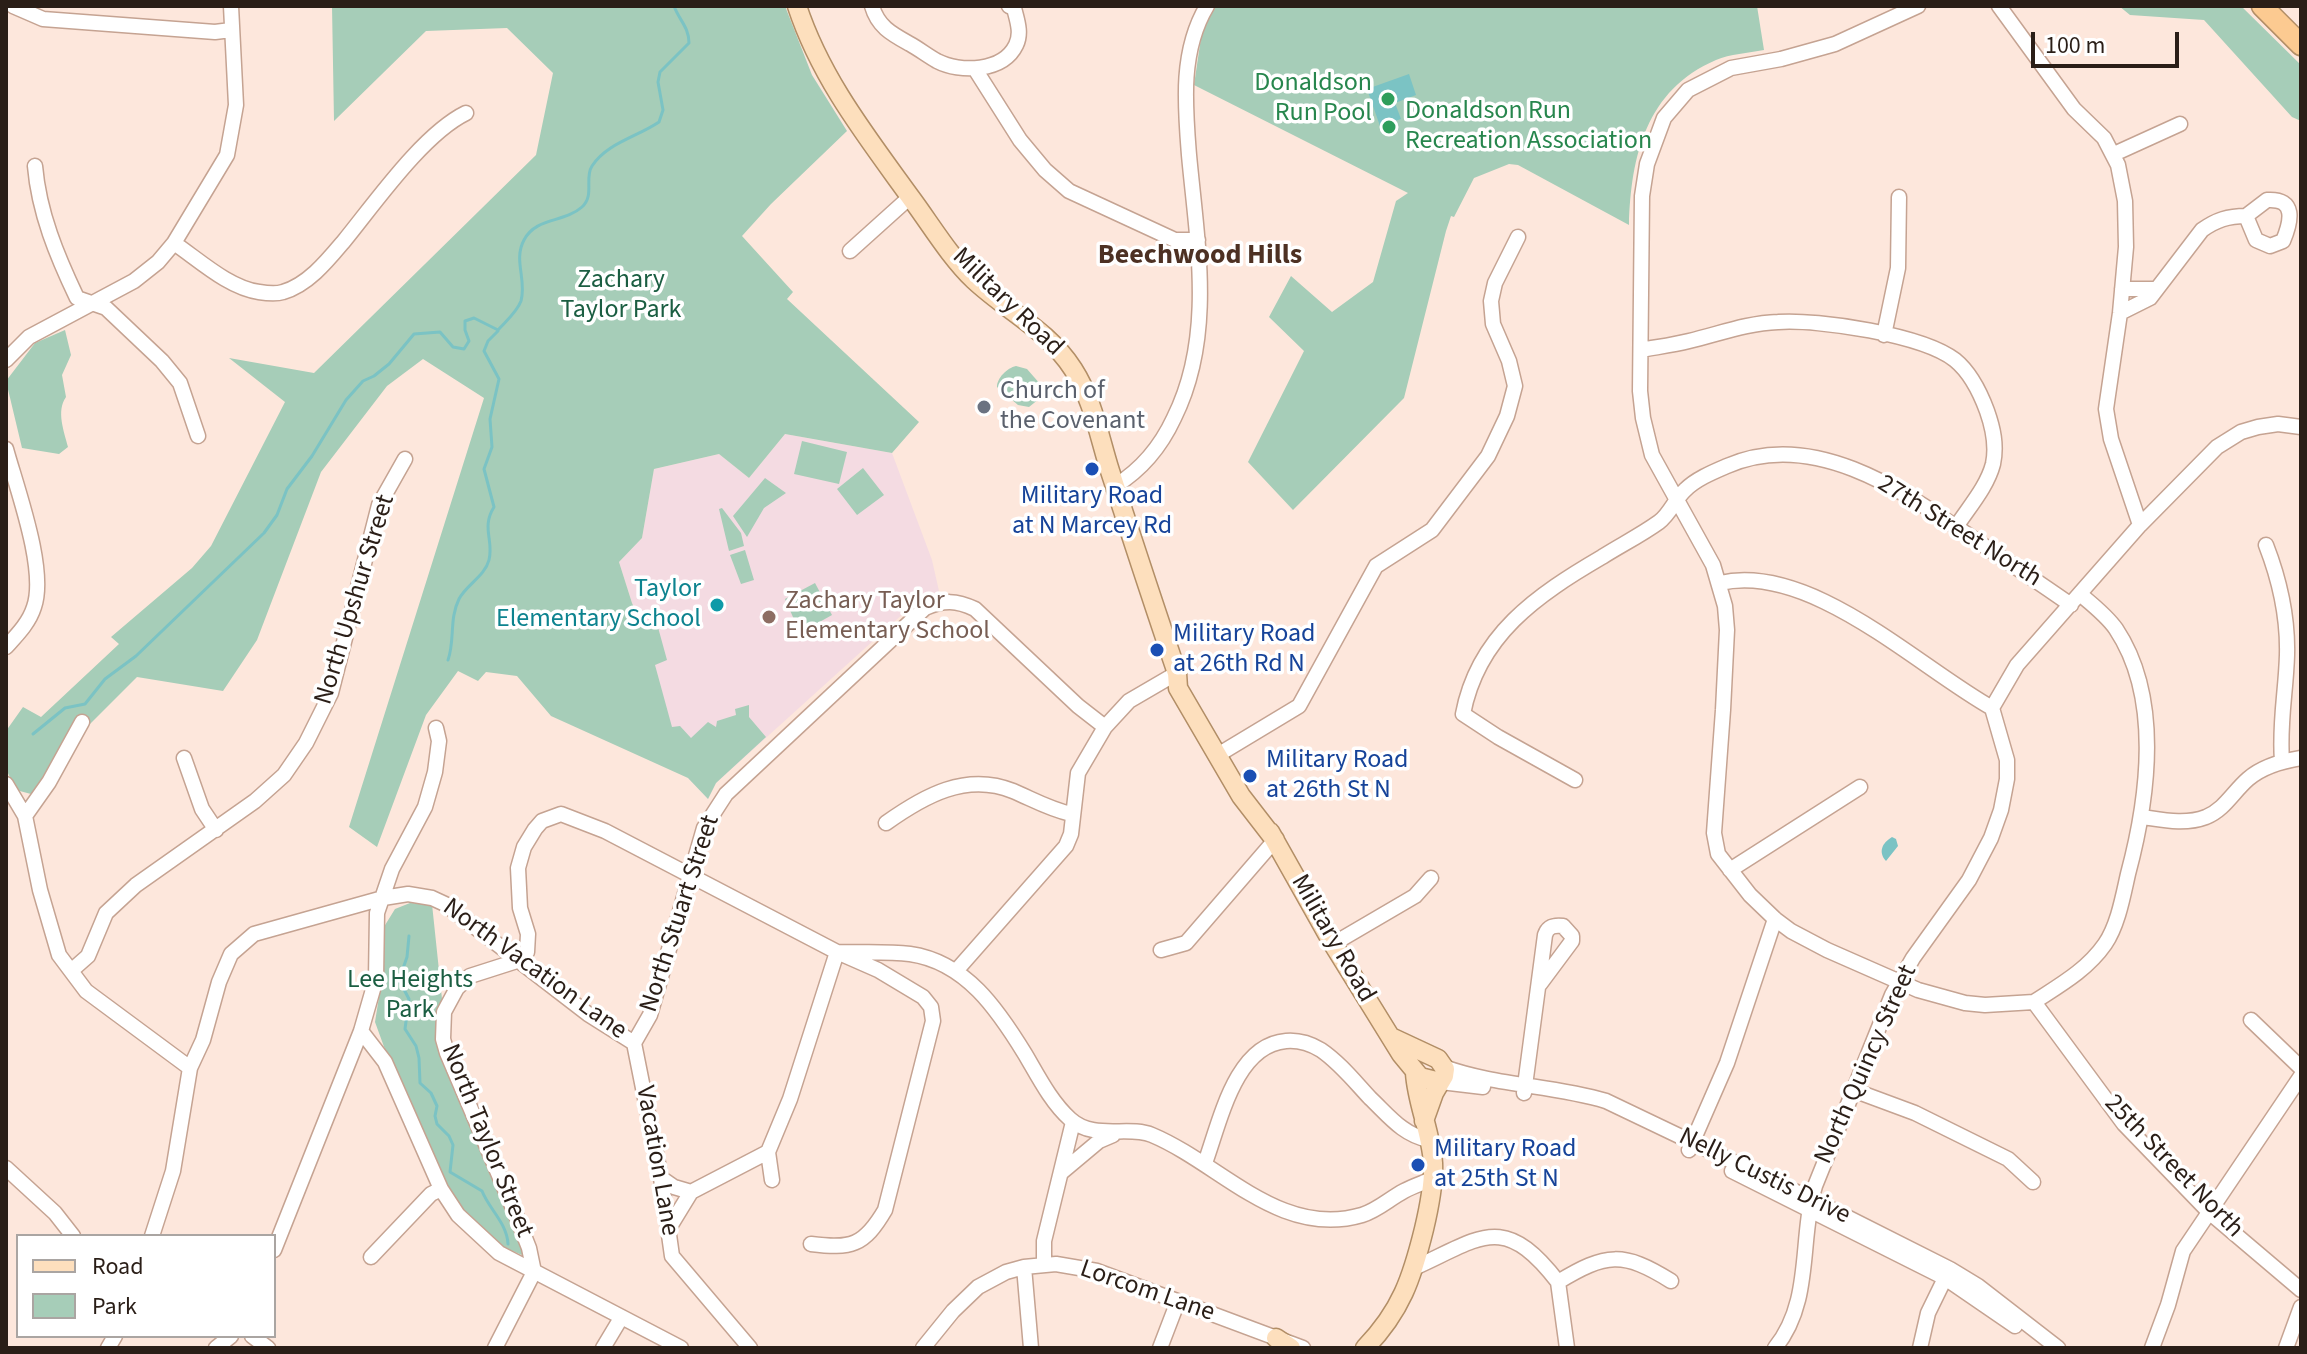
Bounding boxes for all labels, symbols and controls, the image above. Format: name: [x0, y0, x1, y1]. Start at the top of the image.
scale bar: [2035, 16, 2183, 66]
text: 100 m: [2045, 28, 2105, 63]
place label: Donaldson Run Pool: [1254, 68, 1372, 130]
marker: Donaldson Run Pool: [1379, 90, 1397, 108]
place label: Donaldson Run Recreation Association: [1405, 96, 1652, 158]
marker: Donaldson Run Recreation Association: [1380, 118, 1398, 136]
district label: Beechwood Hills: [1098, 240, 1302, 274]
street label: Military Road: [945, 242, 1069, 364]
park label: Zachary Taylor Park: [561, 265, 681, 326]
place label: Church of the Covenant: [1000, 376, 1145, 438]
marker: Church of the Covenant: [975, 398, 993, 416]
marker: Military Road at N Marcey Rd: [1083, 460, 1101, 478]
street label: 27th Street North: [1871, 469, 2047, 595]
place label: Military Road at N Marcey Rd: [1012, 481, 1172, 542]
street label: North Upshur Street: [309, 491, 403, 709]
place label: Taylor Elementary School: [496, 574, 701, 636]
place label: Zachary Taylor Elementary School: [785, 586, 990, 648]
marker: Taylor Elementary School: [708, 596, 726, 614]
marker: Zachary Taylor Elementary School: [760, 608, 778, 626]
place label: Military Road at 26th Rd N: [1173, 619, 1315, 680]
marker: Military Road at 26th Rd N: [1148, 641, 1166, 659]
place label: Military Road at 26th St N: [1266, 745, 1408, 806]
marker: Military Road at 26th St N: [1241, 767, 1259, 785]
street label: North Stuart Street: [634, 811, 728, 1017]
street label: Military Road: [1283, 870, 1381, 1008]
street label: North Vacation Lane: [436, 893, 632, 1047]
street label: North Quincy Street: [1809, 961, 1925, 1169]
park label: Lee Heights Park: [347, 965, 473, 1026]
street label: North Taylor Street: [433, 1040, 539, 1242]
street label: Vacation Lane: [627, 1084, 685, 1238]
street label: 25th Street North: [2097, 1089, 2249, 1245]
street label: Nelly Custis Drive: [1673, 1122, 1855, 1232]
place label: Military Road at 25th St N: [1434, 1134, 1576, 1196]
marker: Military Road at 25th St N: [1409, 1156, 1427, 1174]
legend: [16, 1234, 276, 1338]
text: Road: [92, 1249, 144, 1284]
street label: Lorcom Lane: [1076, 1254, 1218, 1330]
text: Park: [92, 1289, 137, 1324]

